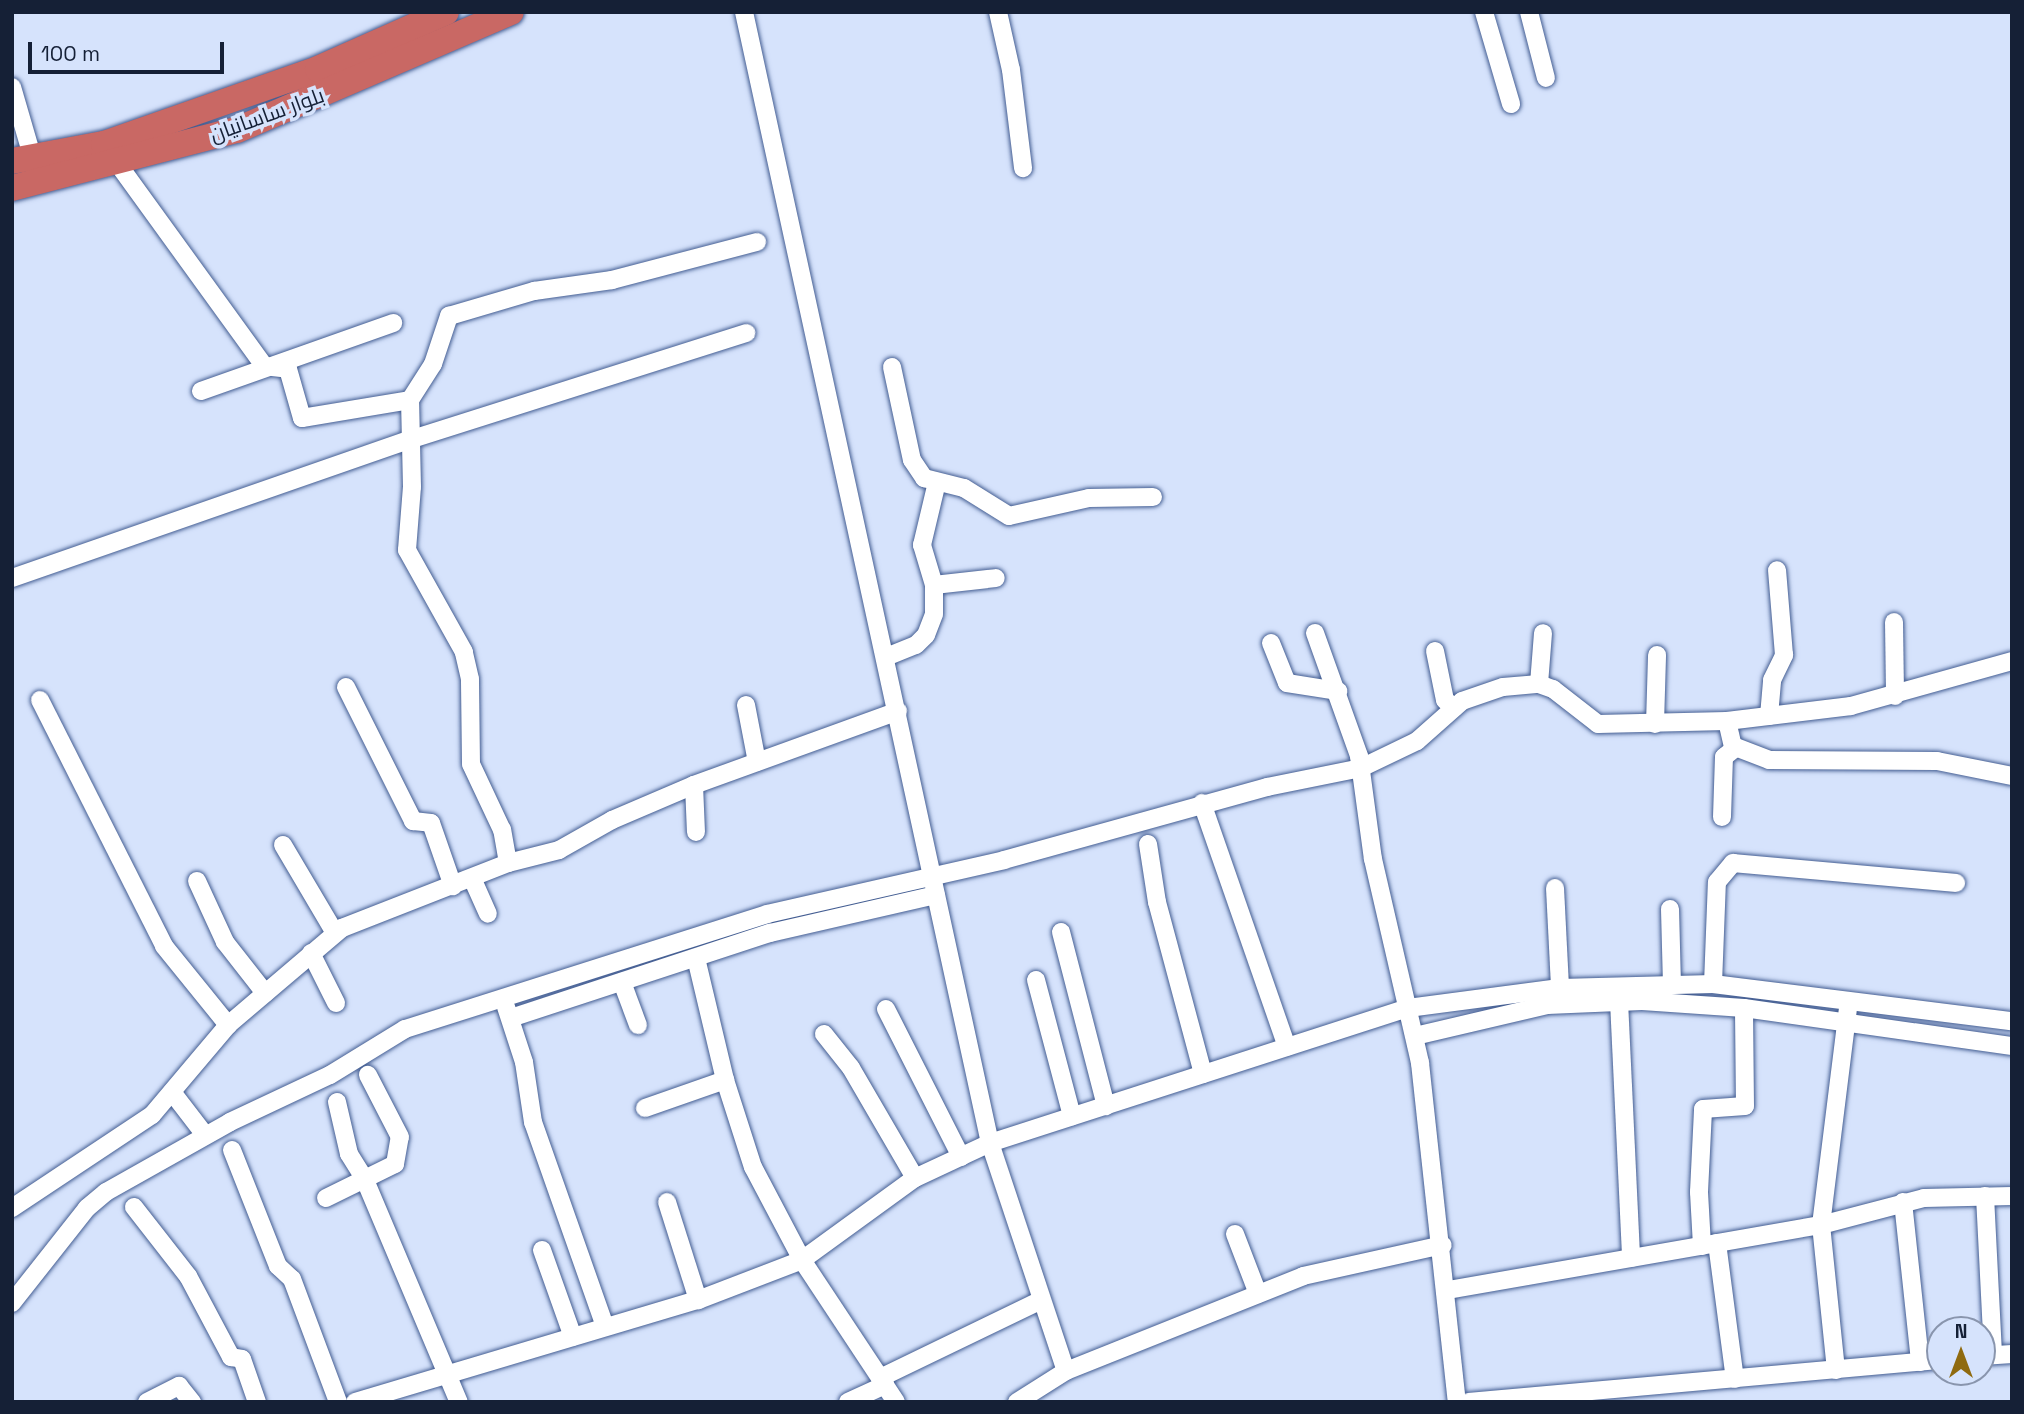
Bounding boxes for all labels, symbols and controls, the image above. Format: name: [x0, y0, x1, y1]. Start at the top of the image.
scale bar: [32, 28, 228, 72]
text: 100 m: [41, 40, 100, 67]
street label: بلوار ساسانیان: [206, 83, 328, 147]
north arrow: [1926, 1316, 1996, 1386]
text: N: [1955, 1319, 1967, 1344]

